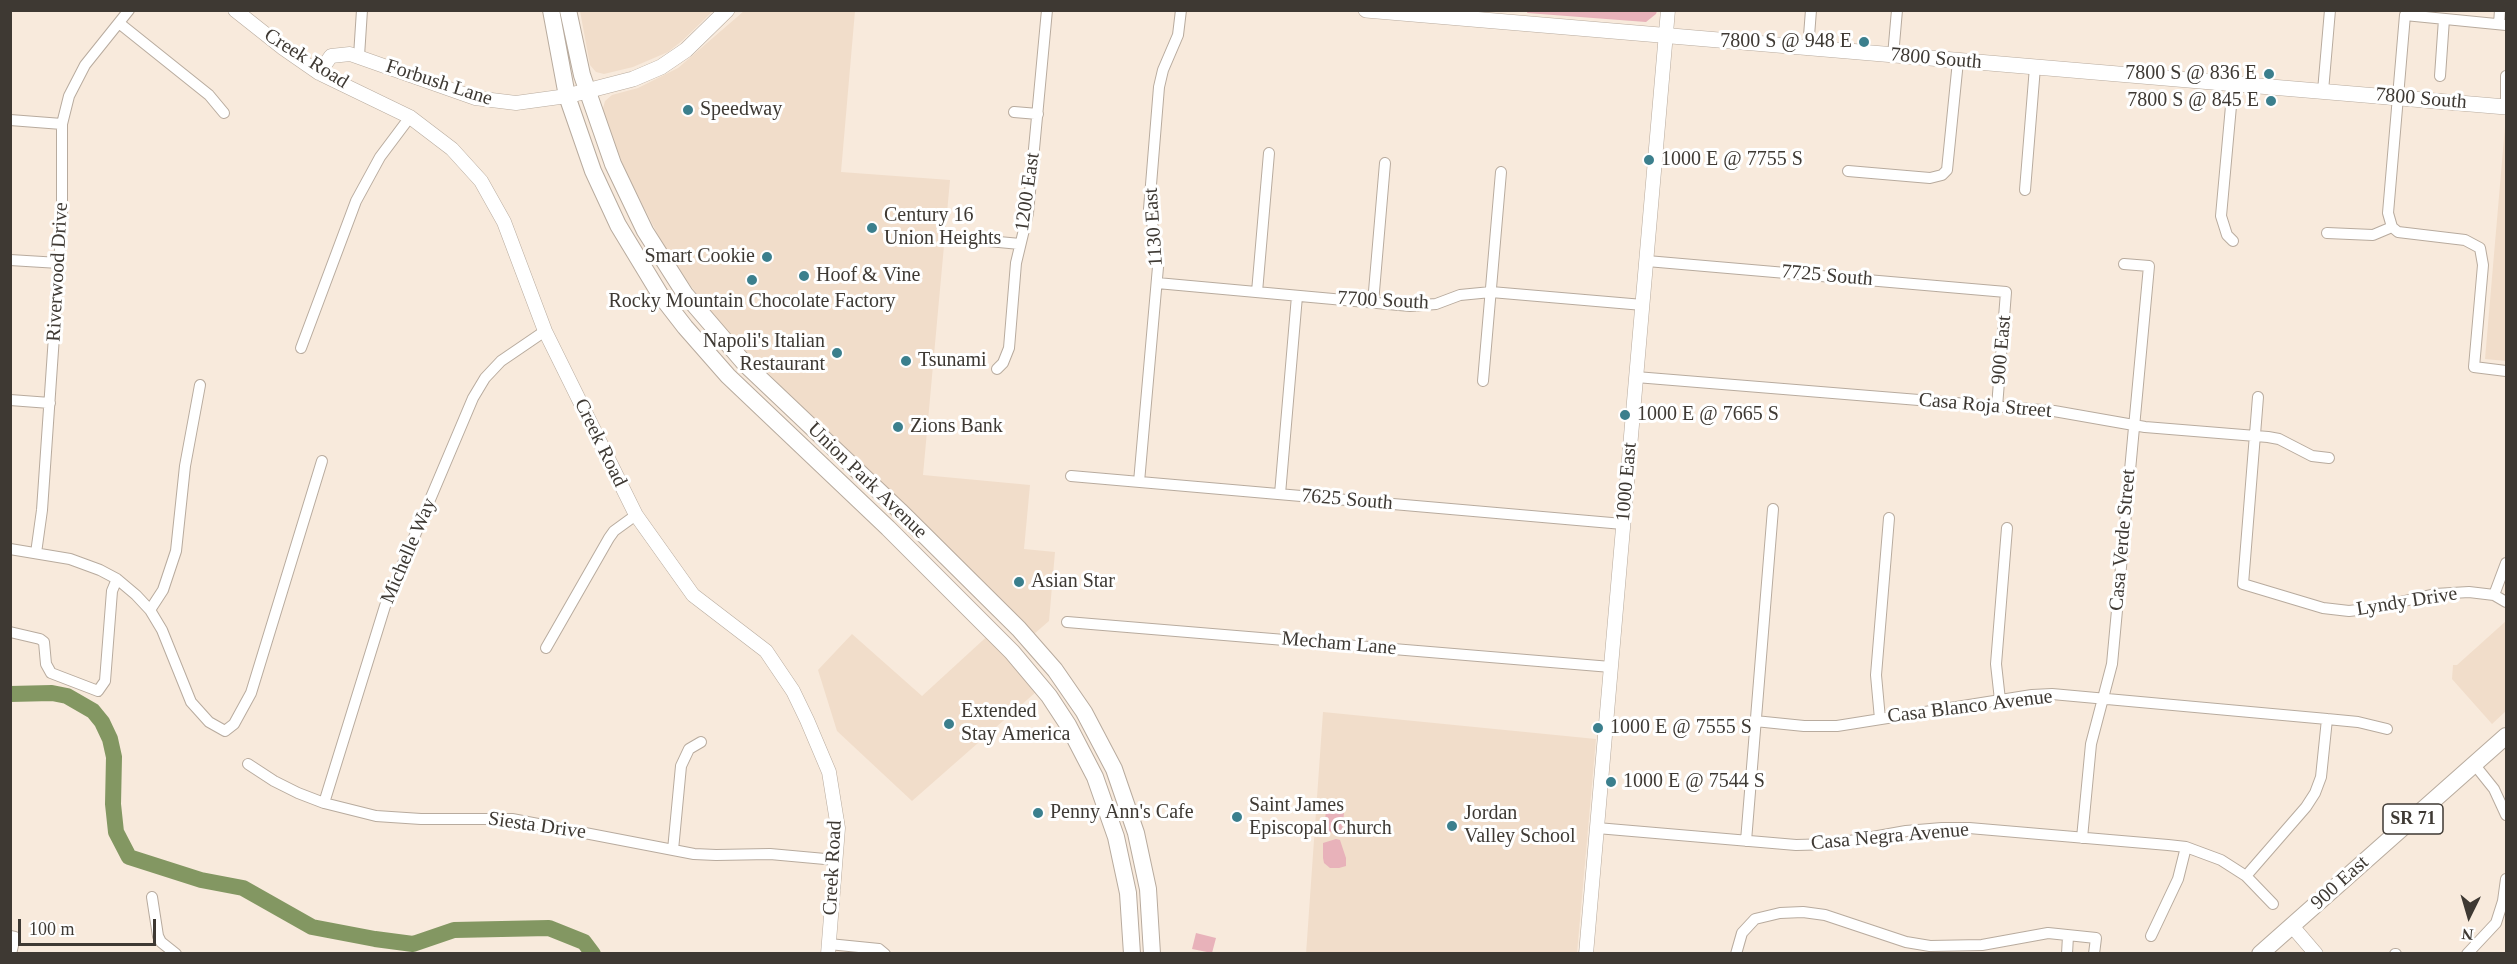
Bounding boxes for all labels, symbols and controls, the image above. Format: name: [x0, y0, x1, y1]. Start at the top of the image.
street label: Creek Road: [259, 24, 353, 94]
place label: 7800 S @ 948 E: [1720, 30, 1852, 54]
marker: 7800 S @ 948 E: [1857, 35, 1871, 49]
street label: 7800 South: [1889, 43, 1983, 75]
street label: Forbush Lane: [383, 55, 495, 111]
place label: 7800 S @ 836 E: [2125, 62, 2257, 86]
marker: 7800 S @ 836 E: [2262, 67, 2276, 81]
street label: 7800 South: [2374, 83, 2468, 115]
place label: 7800 S @ 845 E: [2127, 89, 2259, 113]
marker: 7800 S @ 845 E: [2264, 94, 2278, 108]
place label: Speedway: [700, 98, 782, 122]
marker: Speedway: [681, 103, 695, 117]
place label: 1000 E @ 7755 S: [1661, 148, 1803, 172]
street label: 1200 East: [1011, 151, 1045, 233]
marker: 1000 E @ 7755 S: [1642, 153, 1656, 167]
street label: 1130 East: [1139, 187, 1169, 267]
street label: Riverwood Drive: [42, 202, 74, 342]
place label: Century 16 Union Heights: [884, 204, 1001, 251]
marker: Century 16 Union Heights: [865, 221, 879, 235]
place label: Smart Cookie: [644, 245, 755, 269]
marker: Smart Cookie: [760, 250, 774, 264]
street label: 7725 South: [1780, 260, 1874, 292]
place label: Hoof & Vine: [816, 264, 920, 288]
marker: Hoof & Vine: [797, 269, 811, 283]
marker: Rocky Mountain Chocolate Factory: [745, 273, 759, 287]
street label: 7700 South: [1337, 287, 1429, 315]
place label: Rocky Mountain Chocolate Factory: [608, 290, 896, 314]
street label: 900 East: [1987, 314, 2017, 386]
place label: Napoli's Italian Restaurant: [703, 330, 825, 377]
marker: Napoli's Italian Restaurant: [830, 346, 844, 360]
place label: Tsunami: [918, 349, 987, 373]
marker: Tsunami: [899, 354, 913, 368]
street label: Casa Roja Street: [1918, 388, 2052, 424]
street label: Creek Road: [568, 395, 632, 491]
place label: 1000 E @ 7665 S: [1637, 403, 1779, 427]
marker: 1000 E @ 7665 S: [1618, 408, 1632, 422]
place label: Zions Bank: [910, 415, 1003, 439]
street label: Union Park Avenue: [802, 418, 932, 544]
marker: Zions Bank: [891, 420, 905, 434]
street label: 1000 East: [1612, 441, 1642, 523]
street label: Casa Verde Street: [2105, 468, 2141, 612]
street label: 7625 South: [1300, 484, 1394, 516]
street label: Michelle Way: [376, 495, 442, 607]
place label: Asian Star: [1031, 570, 1115, 594]
marker: Asian Star: [1012, 575, 1026, 589]
street label: Lyndy Drive: [2355, 582, 2459, 622]
street label: Mecham Lane: [1281, 627, 1397, 661]
street label: Casa Blanco Avenue: [1886, 685, 2054, 729]
place label: Extended Stay America: [961, 700, 1070, 747]
place label: 1000 E @ 7555 S: [1610, 716, 1752, 740]
marker: Extended Stay America: [942, 717, 956, 731]
marker: 1000 E @ 7555 S: [1591, 721, 1605, 735]
place label: 1000 E @ 7544 S: [1623, 770, 1765, 794]
marker: 1000 E @ 7544 S: [1604, 775, 1618, 789]
place label: Saint James Episcopal Church: [1249, 794, 1392, 841]
place label: Penny Ann's Cafe: [1050, 801, 1194, 825]
place label: Jordan Valley School: [1464, 802, 1576, 849]
road number: SR 71: [2383, 804, 2443, 834]
marker: Penny Ann's Cafe: [1031, 806, 1045, 820]
street label: Siesta Drive: [487, 807, 587, 845]
marker: Saint James Episcopal Church: [1230, 810, 1244, 824]
street label: Casa Negra Avenue: [1810, 818, 1970, 856]
marker: Jordan Valley School: [1445, 819, 1459, 833]
street label: Creek Road: [819, 820, 847, 916]
street label: 900 East: [2306, 851, 2374, 915]
north arrow: [2439, 886, 2499, 946]
scale bar: [21, 907, 159, 945]
text: 100 m: [29, 919, 75, 939]
text: N: [2461, 925, 2474, 943]

